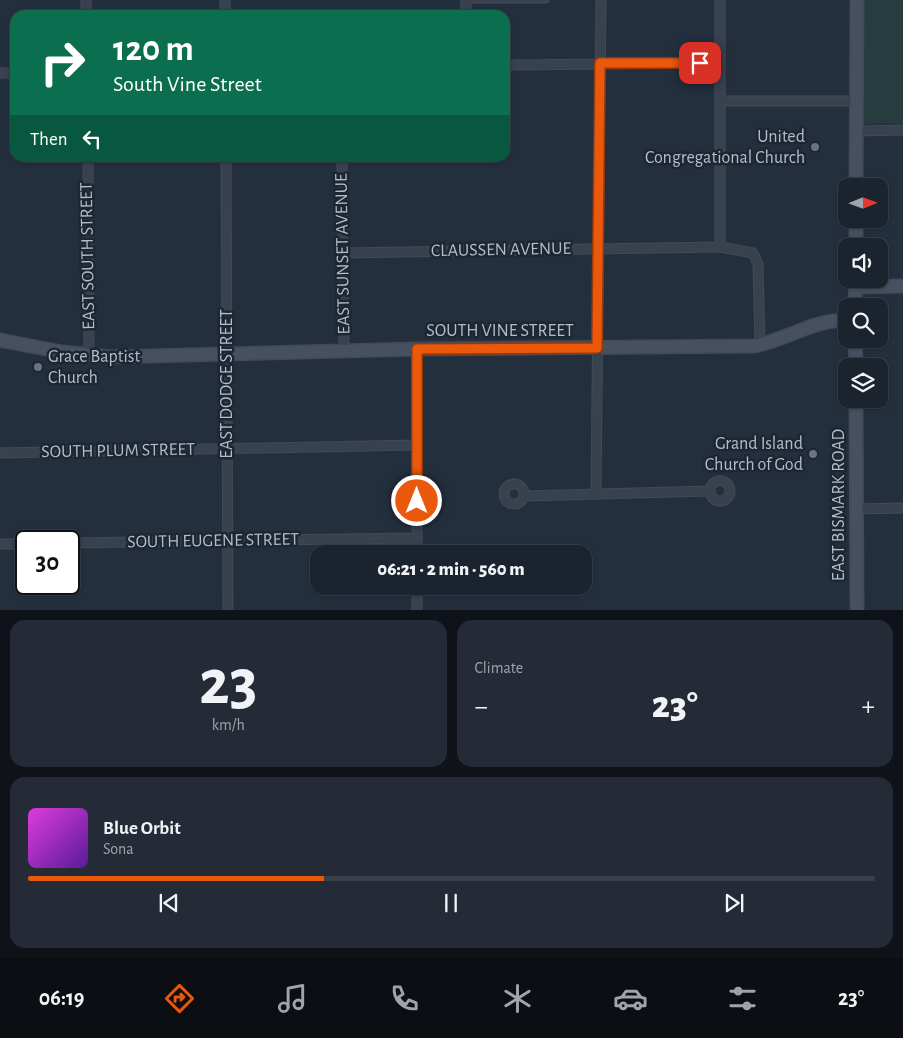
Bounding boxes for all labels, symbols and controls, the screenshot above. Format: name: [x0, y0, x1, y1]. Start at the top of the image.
icon: right: [30, 30, 95, 95]
text: 120 m: [113, 32, 194, 67]
pin: [679, 42, 721, 84]
icon: arrive: [686, 49, 714, 77]
text: South Vine Street: [113, 73, 262, 95]
icon: left: [78, 125, 106, 153]
place label: United Congregational Church: [645, 128, 805, 167]
text: Then: [30, 130, 68, 149]
marker: United Congregational Church: [809, 141, 821, 153]
street label: EAST SUNSET AVENUE: [333, 173, 353, 335]
north arrow: [838, 178, 888, 228]
map controls: [838, 178, 888, 408]
street label: EAST SOUTH STREET: [78, 182, 98, 330]
button: sound: [838, 238, 888, 288]
street label: CLAUSSEN AVENUE: [431, 240, 572, 260]
button: search: [838, 298, 888, 348]
street label: EAST DODGE STREET: [218, 309, 236, 459]
street label: SOUTH VINE STREET: [426, 322, 574, 340]
place label: Grace Baptist Church: [48, 348, 140, 387]
button: layers: [838, 358, 888, 408]
marker: Grace Baptist Church: [32, 361, 44, 373]
street label: EAST BISMARK ROAD: [830, 429, 848, 581]
place label: Grand Island Church of God: [705, 435, 803, 474]
street label: SOUTH PLUM STREET: [41, 441, 195, 461]
marker: Grand Island Church of God: [807, 448, 819, 460]
position arrow: [390, 474, 442, 526]
speed limit sign: 30: [15, 530, 80, 595]
street label: SOUTH EUGENE STREET: [127, 530, 299, 551]
text: 06:21 · 2 min · 560 m: [377, 560, 525, 579]
text: 23: [199, 651, 258, 716]
text: Climate: [475, 660, 523, 676]
text: 23°: [652, 687, 698, 725]
text: −: [475, 693, 488, 721]
text: +: [862, 693, 875, 721]
text: km/h: [212, 717, 245, 733]
text: Blue Orbit: [103, 819, 181, 838]
text: Sona: [103, 841, 134, 857]
icon: previous: [155, 889, 183, 917]
icon: pause: [437, 889, 465, 917]
icon: next: [720, 889, 748, 917]
icon: directions: [162, 981, 197, 1016]
icon: music: [275, 981, 310, 1016]
icon: phone: [387, 981, 422, 1016]
icon: climate: [500, 981, 535, 1016]
icon: car: [613, 981, 648, 1016]
icon: filters: [725, 981, 760, 1016]
text: 06:19: [39, 987, 85, 1009]
text: 23°: [838, 987, 864, 1009]

